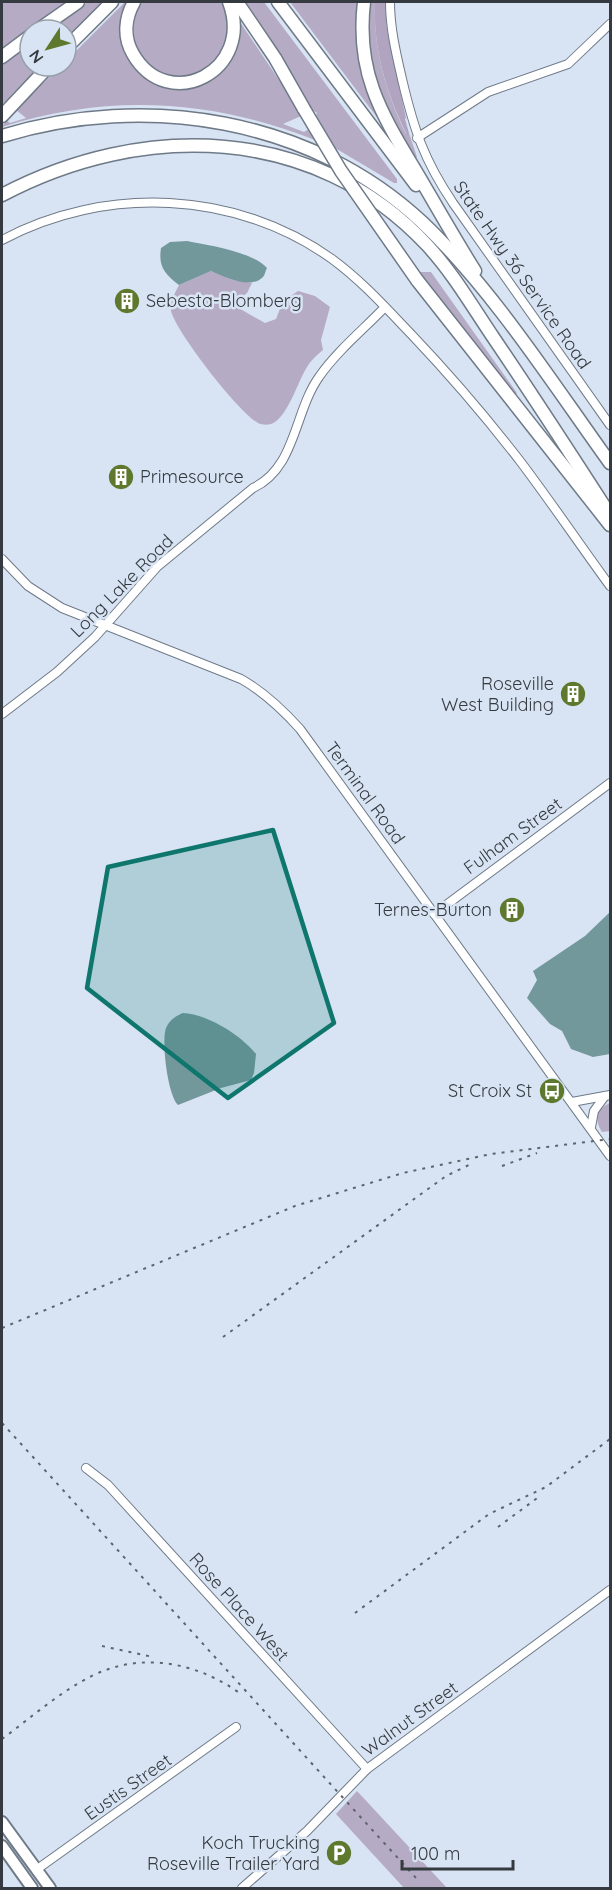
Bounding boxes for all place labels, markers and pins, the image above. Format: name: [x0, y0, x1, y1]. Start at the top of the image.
building icon: Sebesta-Blomberg: [112, 286, 142, 316]
place label: Sebesta-Blomberg: [146, 289, 302, 312]
building icon: Primesource: [106, 462, 136, 492]
place label: Primesource: [140, 465, 244, 488]
place label: Roseville West Building: [441, 672, 554, 716]
building icon: Roseville West Building: [558, 679, 588, 709]
building icon: Ternes-Burton: [497, 895, 527, 925]
place label: Ternes-Burton: [374, 898, 492, 921]
bus stop icon: St Croix St: [537, 1076, 567, 1106]
place label: St Croix St: [448, 1079, 532, 1102]
place label: Koch Trucking Roseville Trailer Yard: [147, 1831, 320, 1875]
parking icon: Koch Trucking Roseville Trailer Yard: [324, 1838, 354, 1868]

